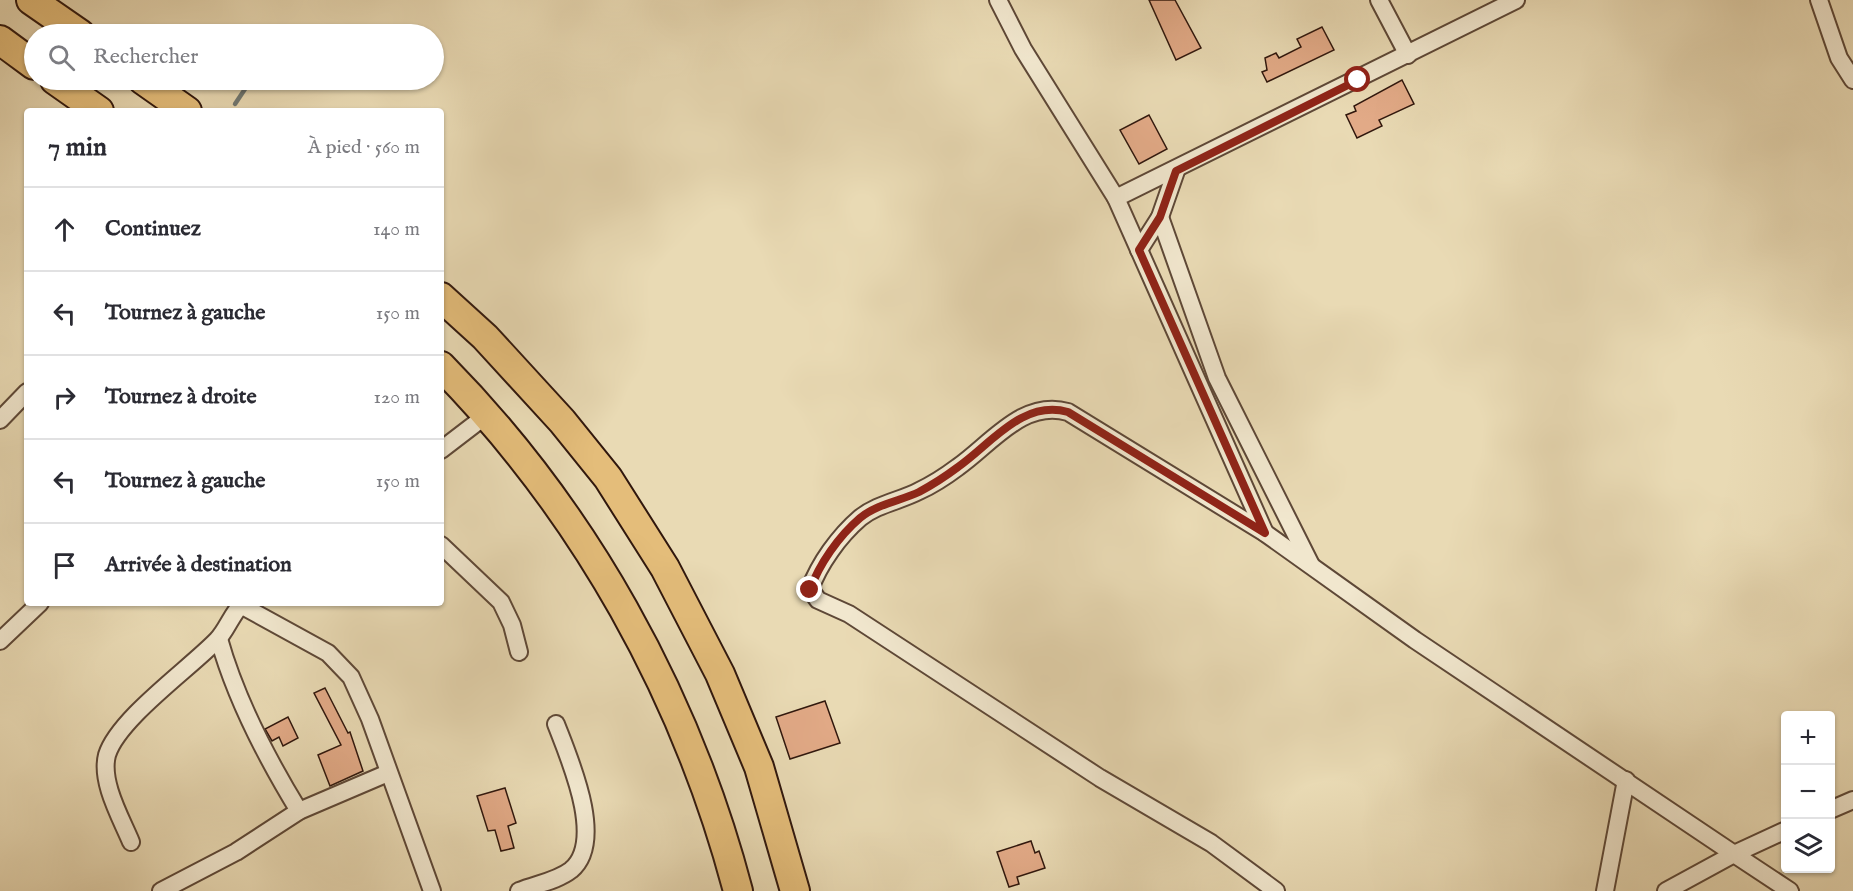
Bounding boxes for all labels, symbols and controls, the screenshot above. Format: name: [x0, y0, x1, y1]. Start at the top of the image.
search box: [24, 24, 444, 90]
icon: search: [45, 41, 78, 74]
text: Rechercher: [93, 43, 198, 71]
route start: [1344, 66, 1370, 92]
text: 7 min: [48, 131, 107, 164]
text: À pied · 560 m: [308, 135, 420, 160]
icon: ahead: [48, 213, 81, 246]
text: Continuez: [105, 215, 201, 243]
text: 140 m: [373, 217, 420, 242]
icon: left: [48, 297, 81, 330]
text: Tournez à gauche: [105, 299, 265, 327]
text: 150 m: [376, 301, 420, 326]
icon: right: [48, 381, 81, 414]
text: Tournez à droite: [105, 383, 256, 411]
text: 120 m: [374, 385, 420, 410]
icon: left: [48, 465, 81, 498]
text: Tournez à gauche: [105, 467, 265, 495]
text: 150 m: [376, 469, 420, 494]
icon: arrive: [48, 549, 81, 582]
text: Arrivée à destination: [105, 551, 292, 579]
route end: [796, 576, 822, 602]
map controls: [1781, 711, 1835, 873]
button: +: [1781, 711, 1835, 765]
button: −: [1781, 765, 1835, 819]
button: layers: [1781, 819, 1835, 873]

